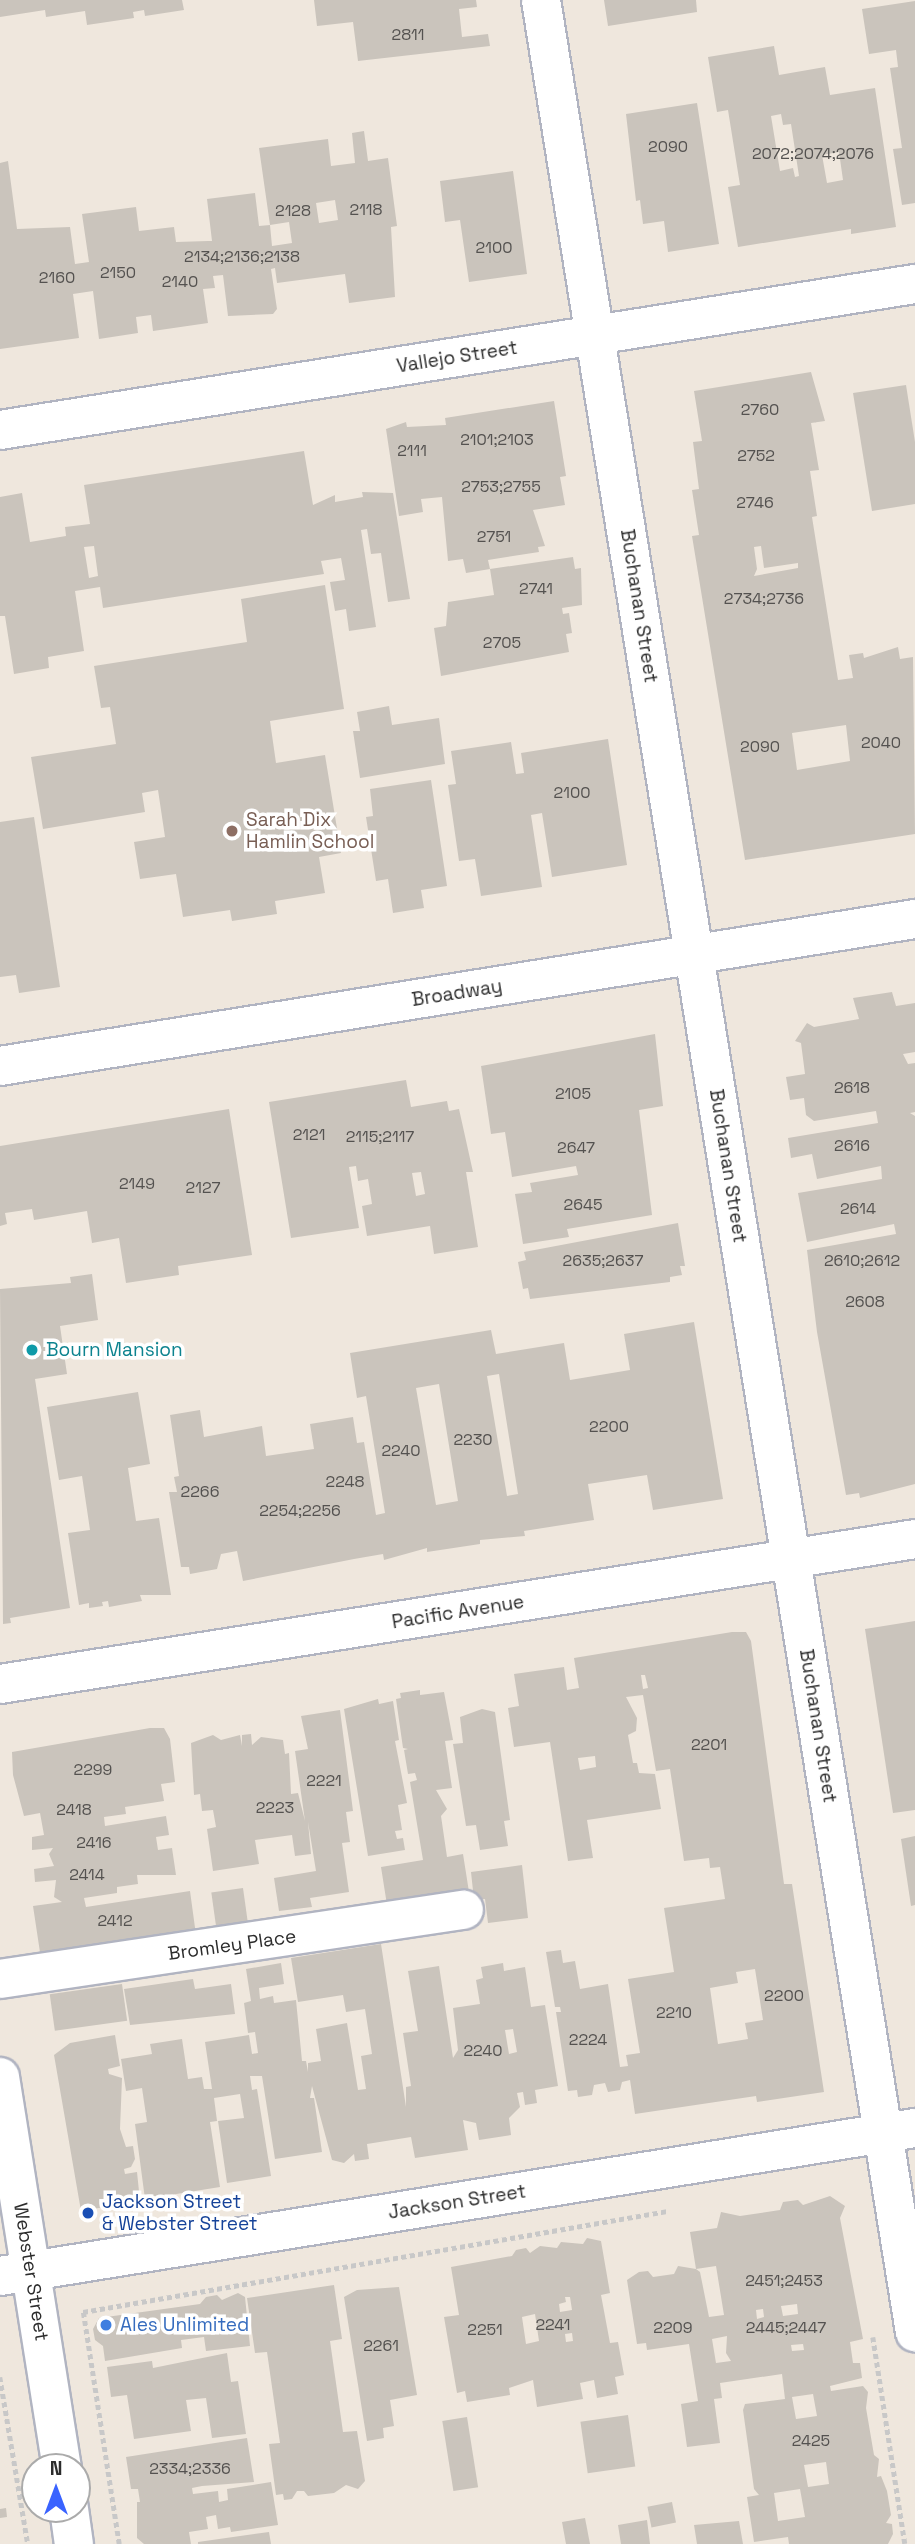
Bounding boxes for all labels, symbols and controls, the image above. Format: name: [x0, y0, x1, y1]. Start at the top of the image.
house number: 2811: [392, 25, 424, 45]
house number: 2090: [648, 137, 688, 157]
house number: 2072;2074;2076: [752, 144, 874, 164]
house number: 2118: [350, 200, 382, 220]
house number: 2128: [275, 201, 311, 221]
house number: 2100: [476, 238, 512, 258]
house number: 2134;2136;2138: [184, 247, 300, 267]
house number: 2150: [100, 263, 136, 283]
house number: 2160: [39, 268, 75, 288]
house number: 2140: [162, 272, 198, 292]
street label: Vallejo Street: [395, 336, 519, 378]
house number: 2760: [741, 400, 779, 420]
house number: 2101;2103: [460, 430, 534, 450]
house number: 2111: [397, 441, 427, 461]
house number: 2752: [737, 446, 775, 466]
house number: 2753;2755: [461, 477, 541, 497]
house number: 2746: [736, 493, 774, 513]
house number: 2751: [477, 527, 511, 547]
street label: Buchanan Street: [616, 528, 662, 684]
house number: 2741: [519, 579, 553, 599]
house number: 2734;2736: [724, 589, 804, 609]
house number: 2705: [483, 633, 521, 653]
house number: 2040: [861, 733, 901, 753]
house number: 2090: [740, 737, 780, 757]
house number: 2100: [554, 783, 590, 803]
place label: Sarah Dix Hamlin School: [246, 809, 374, 853]
marker: Sarah Dix Hamlin School: [224, 823, 240, 839]
street label: Broadway: [410, 975, 504, 1011]
house number: 2618: [834, 1078, 870, 1098]
house number: 2105: [555, 1084, 591, 1104]
street label: Buchanan Street: [705, 1088, 751, 1244]
house number: 2121: [293, 1125, 325, 1145]
house number: 2115;2117: [346, 1127, 414, 1147]
house number: 2616: [834, 1136, 870, 1156]
house number: 2647: [557, 1138, 595, 1158]
house number: 2149: [119, 1174, 155, 1194]
house number: 2127: [186, 1178, 220, 1198]
house number: 2645: [563, 1195, 603, 1215]
house number: 2614: [840, 1199, 876, 1219]
house number: 2635;2637: [563, 1251, 643, 1271]
house number: 2610;2612: [824, 1251, 900, 1271]
house number: 2608: [845, 1292, 885, 1312]
place label: Bourn Mansion: [46, 1339, 183, 1361]
marker: Bourn Mansion: [24, 1342, 40, 1358]
house number: 2200: [589, 1417, 629, 1437]
house number: 2230: [453, 1430, 493, 1450]
house number: 2240: [381, 1441, 421, 1461]
house number: 2248: [326, 1472, 364, 1492]
house number: 2266: [181, 1482, 219, 1502]
house number: 2254;2256: [259, 1501, 341, 1521]
street label: Pacific Avenue: [390, 1590, 526, 1634]
street label: Buchanan Street: [795, 1648, 841, 1804]
house number: 2201: [691, 1735, 727, 1755]
house number: 2299: [74, 1760, 112, 1780]
house number: 2221: [306, 1771, 342, 1791]
house number: 2223: [256, 1798, 294, 1818]
house number: 2418: [56, 1800, 92, 1820]
house number: 2416: [76, 1833, 112, 1853]
house number: 2414: [69, 1865, 105, 1885]
house number: 2412: [97, 1911, 133, 1931]
street label: Bromley Place: [166, 1925, 298, 1965]
house number: 2200: [764, 1986, 804, 2006]
house number: 2210: [656, 2003, 692, 2023]
house number: 2224: [569, 2030, 607, 2050]
house number: 2240: [463, 2041, 503, 2061]
street label: Jackson Street: [386, 2180, 528, 2224]
place label: Jackson Street & Webster Street: [102, 2191, 258, 2235]
street label: Webster Street: [9, 2201, 53, 2343]
marker: Jackson Street & Webster Street: [80, 2205, 96, 2221]
house number: 2451;2453: [745, 2271, 823, 2291]
place label: Ales Unlimited: [120, 2314, 249, 2336]
house number: 2241: [535, 2315, 571, 2335]
marker: Ales Unlimited: [98, 2317, 114, 2333]
house number: 2209: [653, 2318, 693, 2338]
house number: 2445;2447: [746, 2318, 826, 2338]
house number: 2251: [467, 2320, 503, 2340]
house number: 2261: [363, 2336, 399, 2356]
house number: 2425: [792, 2431, 830, 2451]
north arrow: [21, 2453, 91, 2523]
text: N: [50, 2456, 62, 2481]
house number: 2334;2336: [149, 2459, 231, 2479]

